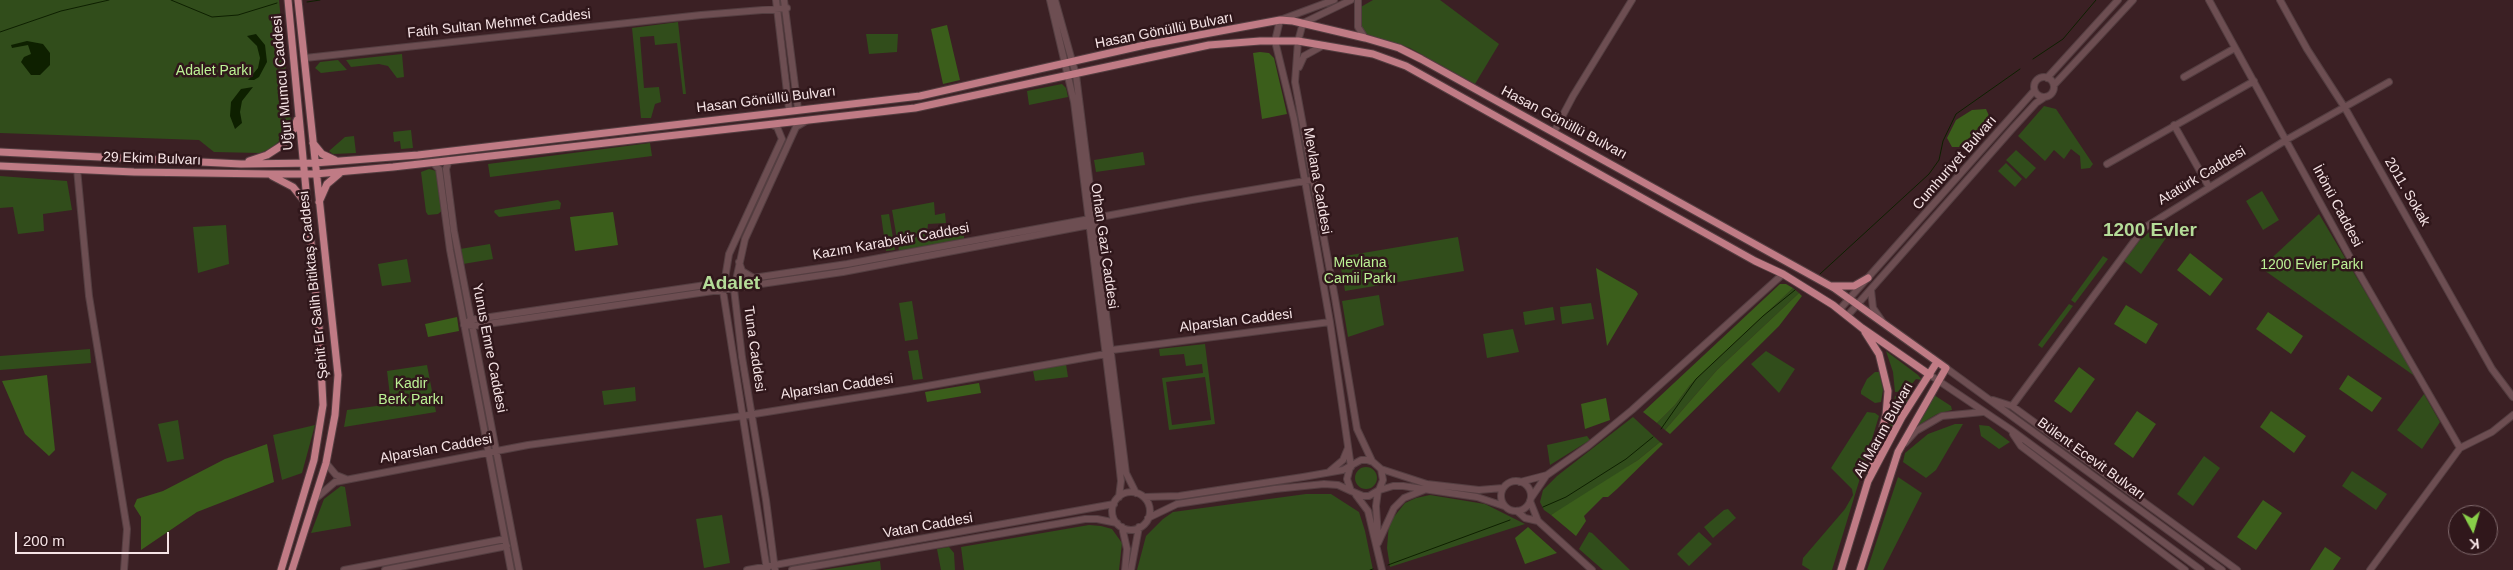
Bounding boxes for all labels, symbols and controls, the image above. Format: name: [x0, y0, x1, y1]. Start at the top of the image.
street label: Fatih Sultan Mehmet Caddesi: [406, 6, 592, 42]
street label: Hasan Gönüllü Bulvarı: [1094, 9, 1234, 53]
street label: Uğur Mumcu Caddesi: [269, 15, 297, 151]
park label: Adalet Parkı: [176, 63, 252, 79]
street label: Hasan Gönüllü Bulvarı: [695, 83, 837, 117]
street label: Hasan Gönüllü Bulvarı: [1498, 83, 1630, 163]
street label: Cumhuriyet Bulvarı: [1910, 113, 2000, 213]
street label: Mevlana Caddesi: [1299, 126, 1335, 236]
street label: Atatürk Caddesi: [2155, 143, 2249, 209]
street label: 29 Ekim Bulvarı: [103, 149, 201, 169]
street label: 2011. Sokak: [2381, 155, 2433, 229]
street label: İnönü Caddesi: [2308, 162, 2366, 250]
street label: Orhan Gazi Caddesi: [1087, 182, 1121, 310]
street label: Şehit Er Salih Bitiktaş Caddesi: [296, 190, 332, 380]
street label: Kazım Karabekir Caddesi: [811, 220, 971, 264]
district label: 1200 Evler: [2103, 220, 2197, 242]
park label: Mevlana Camii Parkı: [1324, 255, 1396, 288]
park label: 1200 Evler Parkı: [2260, 257, 2364, 273]
district label: Adalet: [702, 273, 760, 295]
street label: Yunus Emre Caddesi: [468, 282, 510, 414]
street label: Tuna Caddesi: [740, 305, 768, 393]
street label: Alparslan Caddesi: [1179, 306, 1293, 336]
street label: Alparslan Caddesi: [780, 371, 894, 403]
park label: Kadir Berk Parkı: [378, 376, 444, 408]
street label: Ali Marım Bulvarı: [1851, 379, 1917, 481]
street label: Bülent Ecevit Bulvarı: [2034, 414, 2148, 504]
street label: Alparslan Caddesi: [379, 431, 493, 467]
north arrow: [2448, 505, 2498, 555]
street label: Vatan Caddesi: [882, 510, 974, 542]
scale bar: [18, 522, 171, 554]
text: 200 m: [23, 532, 65, 549]
text: K: [2469, 535, 2480, 552]

